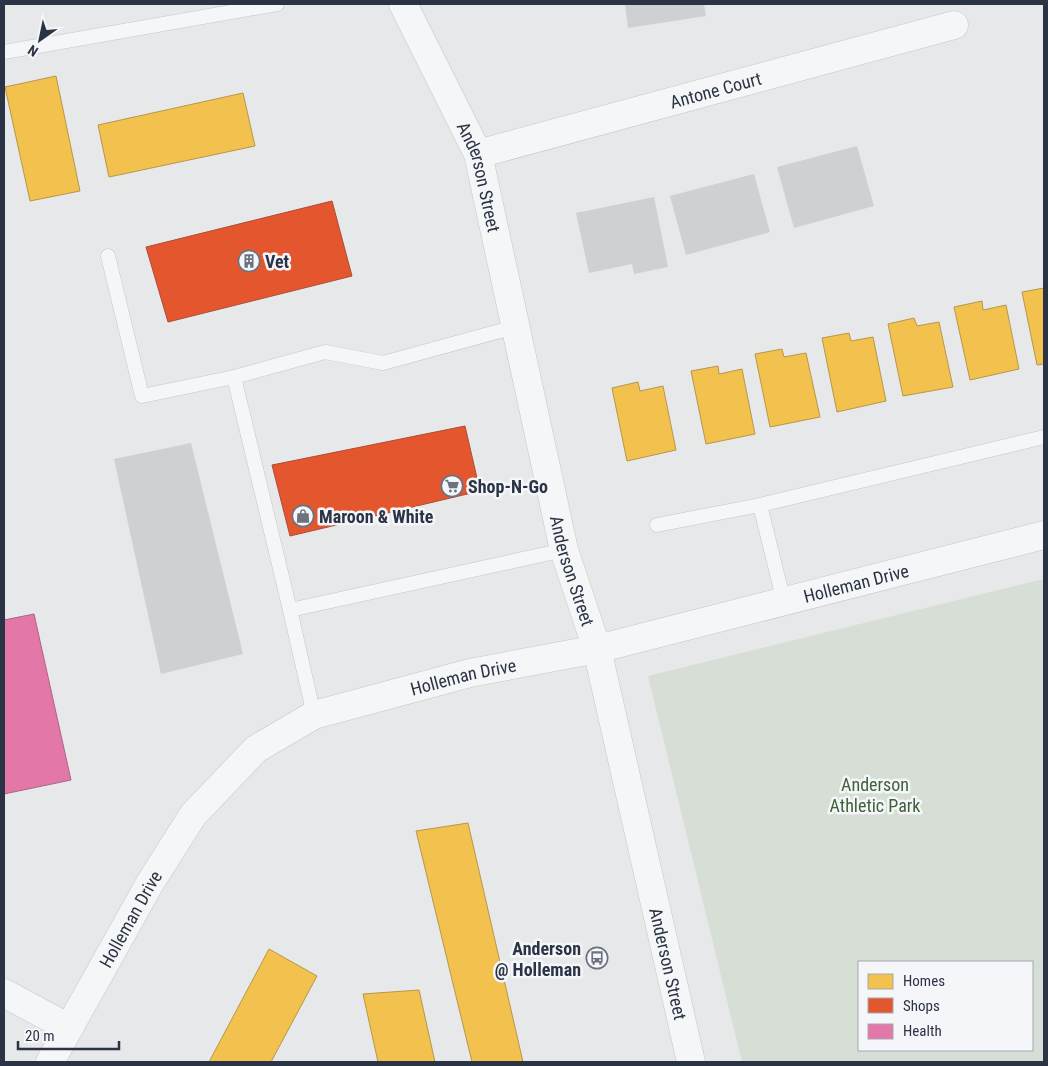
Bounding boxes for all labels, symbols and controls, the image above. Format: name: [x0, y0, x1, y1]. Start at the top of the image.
north arrow: [15, 15, 65, 65]
text: N: [25, 42, 41, 60]
street label: Antone Court: [667, 67, 763, 112]
street label: Anderson Street: [453, 118, 505, 234]
building icon: Vet: [237, 249, 261, 273]
place label: Vet: [265, 251, 290, 272]
supermarket icon: Shop-N-Go: [440, 474, 464, 498]
place label: Shop-N-Go: [468, 476, 548, 497]
shop icon: Maroon & White: [291, 504, 315, 528]
place label: Maroon & White: [319, 506, 434, 527]
street label: Anderson Street: [546, 513, 599, 628]
street label: Holleman Drive: [801, 559, 911, 606]
street label: Holleman Drive: [408, 654, 518, 699]
park label: Anderson Athletic Park: [830, 774, 920, 816]
street label: Holleman Drive: [95, 866, 166, 971]
street label: Anderson Street: [646, 906, 692, 1022]
place label: Anderson @ Holleman: [495, 938, 581, 980]
bus stop icon: Anderson @ Holleman: [585, 946, 609, 970]
legend: [858, 961, 1033, 1051]
text: Homes: [903, 972, 945, 990]
text: Shops: [903, 997, 940, 1015]
scale bar: [18, 1018, 119, 1050]
text: Health: [903, 1022, 942, 1040]
text: 20 m: [25, 1027, 55, 1045]

